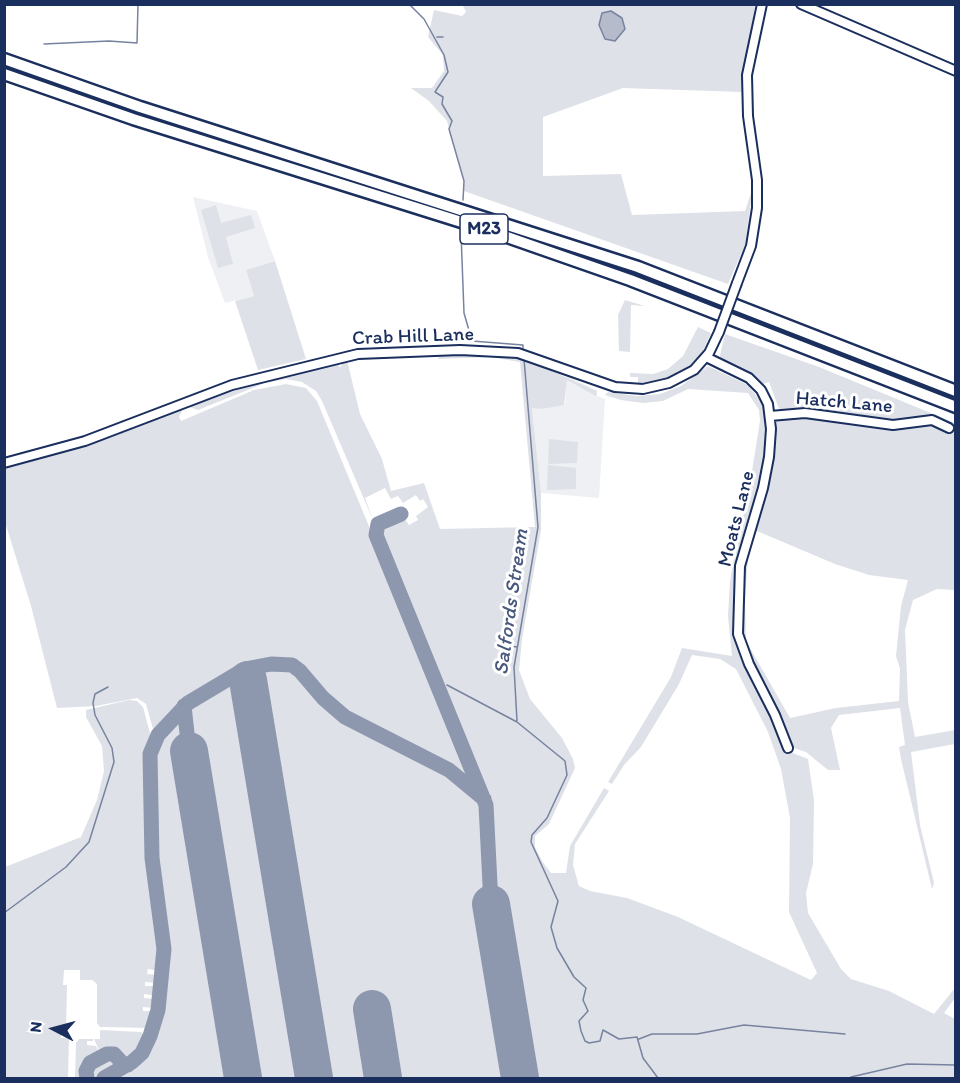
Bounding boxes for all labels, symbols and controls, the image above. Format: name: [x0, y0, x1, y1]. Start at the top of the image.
road number: M23: [460, 214, 508, 244]
street label: Crab Hill Lane: [352, 323, 474, 351]
street label: Hatch Lane: [795, 387, 893, 419]
street label: Moats Lane: [713, 469, 761, 569]
water label: Salfords Stream: [489, 528, 535, 676]
north arrow: [24, 999, 84, 1059]
text: N: [26, 1021, 46, 1033]

